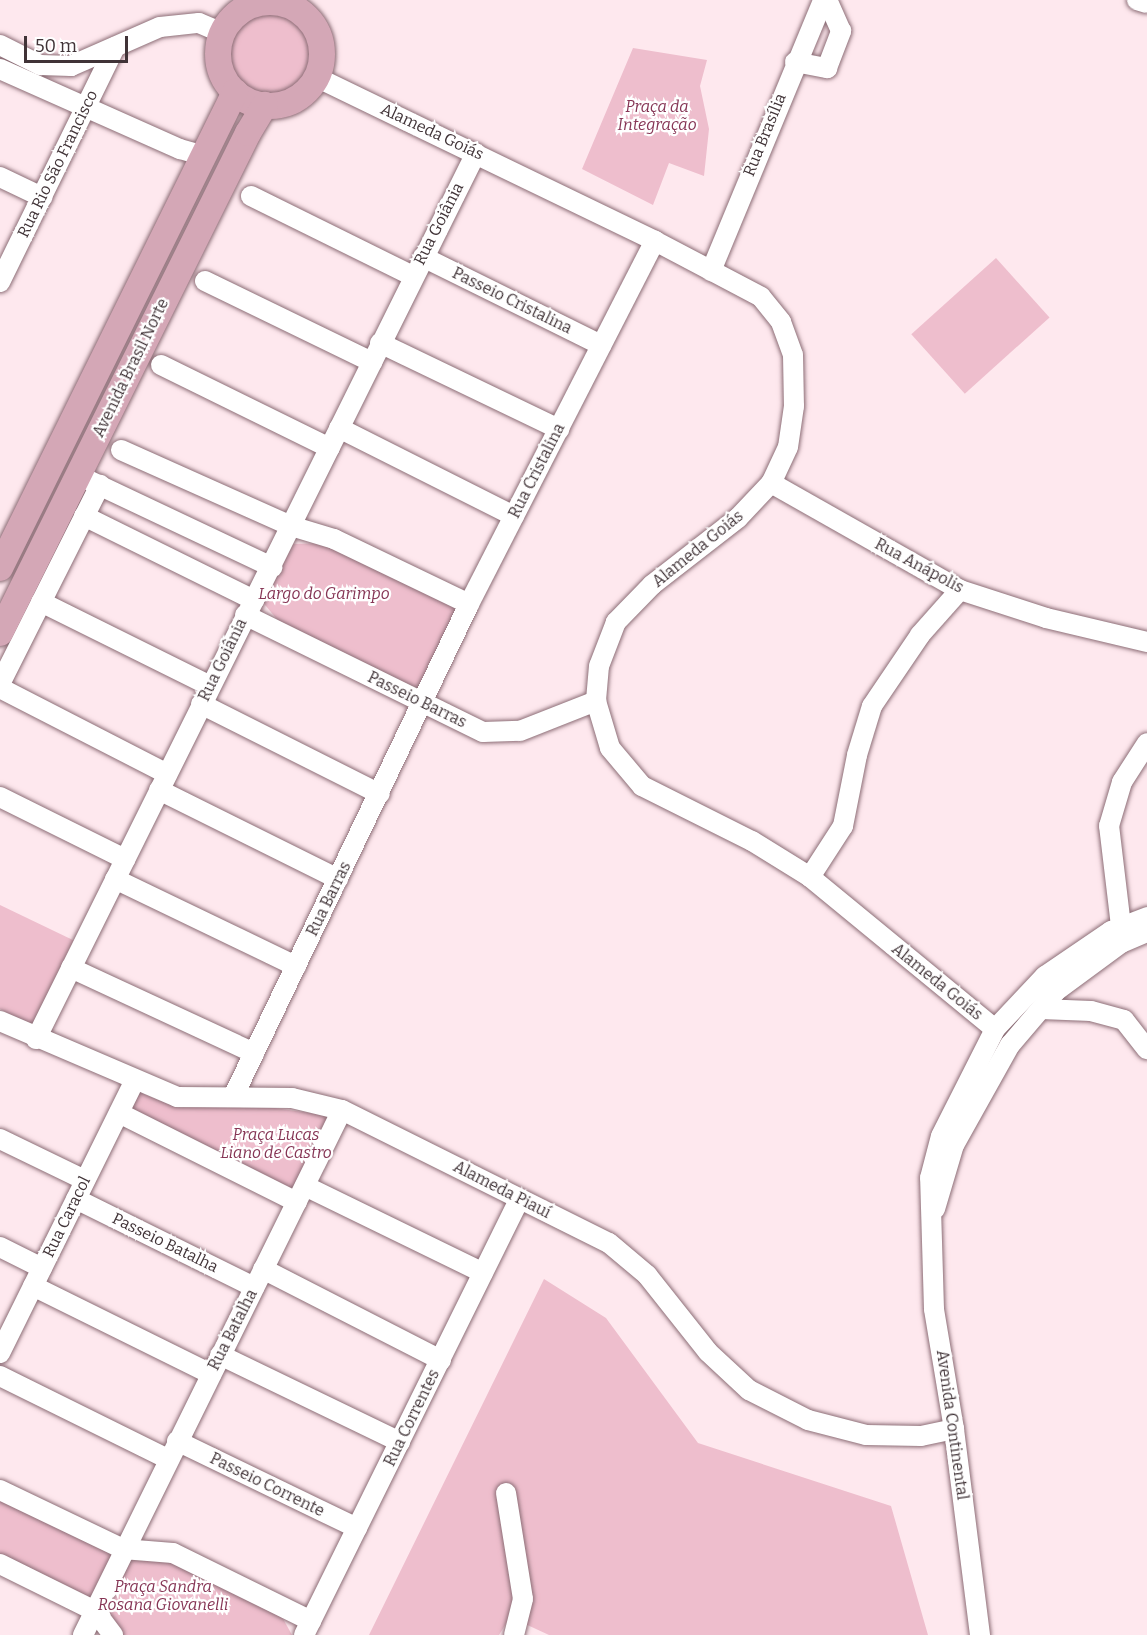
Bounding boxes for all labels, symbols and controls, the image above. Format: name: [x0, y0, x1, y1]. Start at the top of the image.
scale bar: [27, 24, 130, 62]
text: 50 m: [35, 35, 77, 57]
street label: Rua Rio São Francisco: [14, 87, 102, 241]
street label: Rua Brasília: [740, 91, 790, 179]
park label: Praça da Integração: [617, 97, 697, 135]
street label: Alameda Goiás: [377, 100, 487, 164]
street label: Rua Goiânia: [410, 180, 468, 268]
street label: Passeio Cristalina: [449, 264, 575, 338]
street label: Avenida Brasil Norte: [89, 295, 173, 441]
street label: Rua Cristalina: [505, 420, 569, 522]
street label: Alameda Goiás: [649, 506, 747, 592]
street label: Rua Anápolis: [871, 535, 967, 597]
park label: Largo do Garimpo: [258, 584, 390, 604]
street label: Rua Goiânia: [195, 615, 251, 705]
street label: Passeio Barras: [364, 668, 470, 732]
street label: Rua Barras: [303, 859, 355, 939]
street label: Alameda Goiás: [888, 939, 986, 1025]
park label: Praça Lucas Liano de Castro: [220, 1125, 332, 1163]
street label: Alameda Piauí: [450, 1157, 554, 1223]
street label: Rua Caracol: [39, 1173, 95, 1261]
street label: Passeio Batalha: [109, 1209, 221, 1277]
street label: Rua Batalha: [204, 1286, 262, 1374]
street label: Avenida Continental: [932, 1349, 972, 1501]
street label: Rua Correntes: [380, 1366, 444, 1470]
street label: Passeio Corrente: [207, 1449, 327, 1521]
park label: Praça Sandra Rosana Giovanelli: [98, 1577, 228, 1615]

